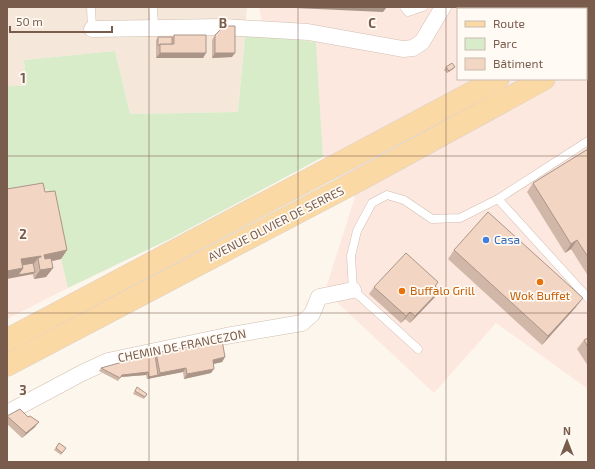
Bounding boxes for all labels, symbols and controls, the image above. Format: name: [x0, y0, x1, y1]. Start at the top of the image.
scale bar: [10, 8, 112, 34]
legend: [457, 8, 587, 80]
text: 50 m: [16, 14, 43, 28]
text: B: [219, 15, 227, 31]
text: C: [368, 15, 376, 31]
text: Route: [493, 16, 525, 30]
text: Parc: [493, 36, 517, 50]
text: Bâtiment: [493, 56, 544, 70]
text: 1: [20, 70, 26, 86]
street label: AVENUE OLIVIER DE SERRES: [205, 183, 346, 264]
text: 2: [19, 226, 27, 242]
place label: Casa: [494, 232, 520, 246]
marker: Casa: [481, 235, 491, 245]
marker: Wok Buffet: [535, 277, 545, 287]
place label: Buffalo Grill: [410, 283, 475, 297]
marker: Buffalo Grill: [397, 286, 407, 296]
place label: Wok Buffet: [510, 288, 571, 302]
street label: CHEMIN DE FRANCEZON: [117, 326, 247, 364]
text: 3: [19, 382, 27, 398]
north arrow: [547, 421, 587, 461]
text: N: [563, 424, 571, 437]

